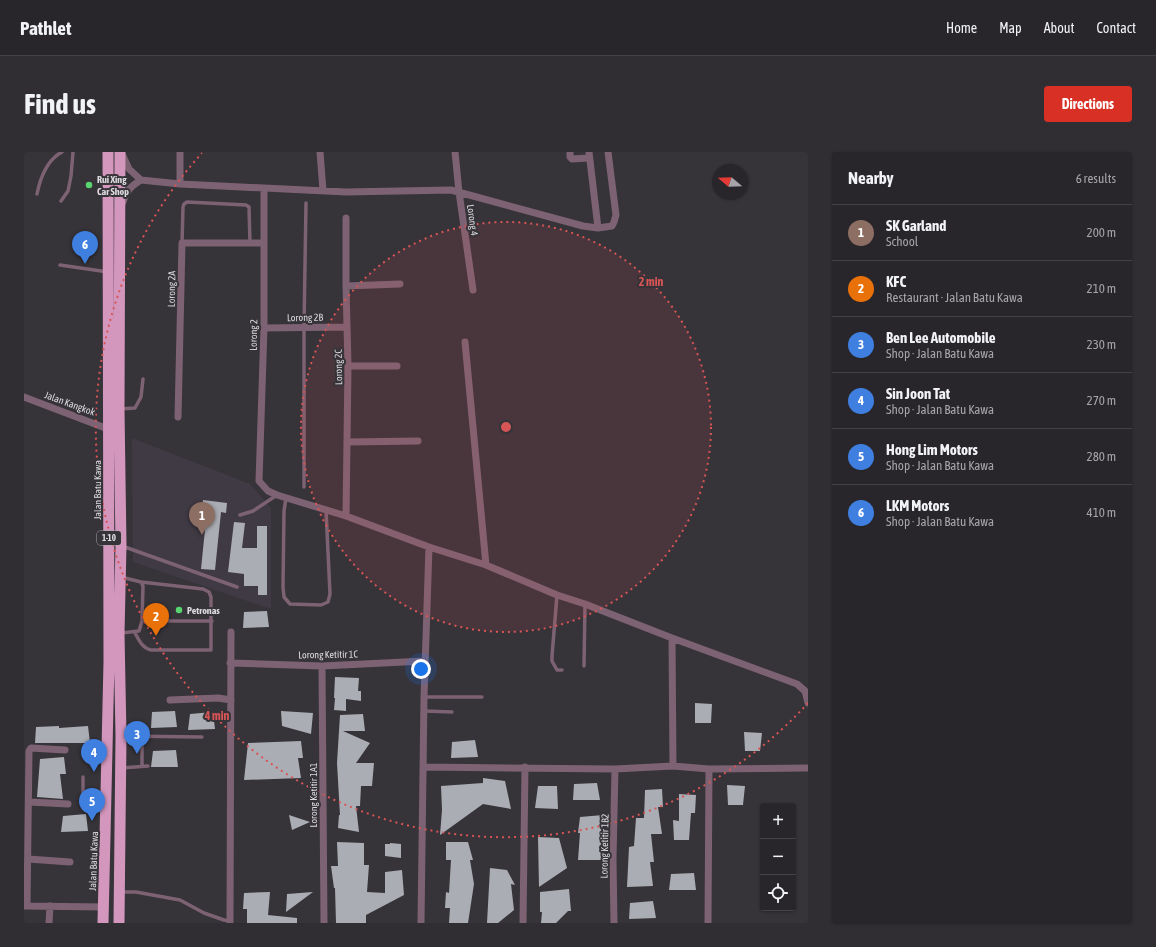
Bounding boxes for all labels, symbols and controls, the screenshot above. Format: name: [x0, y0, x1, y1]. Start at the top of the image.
text: Pathlet: [20, 17, 71, 39]
text: Home: [946, 20, 977, 36]
text: Map: [999, 20, 1022, 36]
text: About: [1044, 20, 1075, 36]
text: Contact: [1097, 20, 1136, 36]
button: Directions: [1044, 86, 1132, 122]
text: Find us: [24, 88, 96, 120]
north arrow: [712, 164, 748, 200]
text: Nearby: [848, 168, 894, 188]
text: 6 results: [1076, 171, 1116, 186]
place label: Rui Xing Car Shop: [97, 174, 129, 197]
marker: Rui Xing Car Shop: [84, 180, 94, 190]
street label: Lorong 4: [465, 204, 480, 237]
text: SK Garland: [886, 217, 946, 234]
text: 1: [858, 225, 864, 240]
text: 200 m: [1087, 225, 1116, 240]
pin: 6: [72, 231, 98, 264]
text: School: [886, 234, 918, 249]
street label: Lorong 2A: [166, 271, 177, 307]
text: KFC: [886, 273, 906, 290]
text: 2 min: [639, 275, 663, 289]
text: 2: [858, 281, 864, 296]
text: 210 m: [1087, 281, 1116, 296]
text: Restaurant · Jalan Batu Kawa: [886, 290, 1023, 305]
street label: Lorong 2B: [287, 312, 323, 323]
street label: Lorong 2: [248, 319, 259, 351]
text: Ben Lee Automobile: [886, 329, 996, 346]
text: 3: [858, 337, 864, 352]
text: 230 m: [1087, 337, 1116, 352]
text: Shop · Jalan Batu Kawa: [886, 346, 994, 361]
street label: Lorong 2C: [333, 348, 344, 385]
text: Sin Joon Tat: [886, 385, 950, 402]
street label: Jalan Kangkok: [43, 389, 97, 418]
text: 4: [858, 393, 864, 408]
text: 270 m: [1087, 393, 1116, 408]
text: Shop · Jalan Batu Kawa: [886, 402, 994, 417]
centre of rings: [499, 420, 513, 434]
text: Hong Lim Motors: [886, 441, 978, 458]
text: 5: [858, 449, 864, 464]
text: 280 m: [1087, 449, 1116, 464]
text: Shop · Jalan Batu Kawa: [886, 458, 994, 473]
street label: Jalan Batu Kawa: [92, 460, 103, 520]
text: LKM Motors: [886, 497, 949, 514]
pin: 1: [189, 502, 215, 535]
text: 6: [858, 505, 864, 520]
text: 410 m: [1087, 505, 1116, 520]
text: Shop · Jalan Batu Kawa: [886, 514, 994, 529]
road number: 1-10: [97, 531, 121, 545]
pin: 2: [143, 603, 169, 636]
marker: Petronas: [174, 605, 184, 615]
place label: Petronas: [187, 605, 220, 616]
street label: Lorong Ketitir 1C: [298, 648, 359, 661]
your location: [411, 659, 431, 679]
text: 4 min: [204, 709, 229, 723]
pin: 3: [124, 721, 150, 754]
pin: 4: [81, 739, 107, 772]
street label: Lorong Ketitir 1A1: [308, 762, 319, 827]
pin: 5: [79, 788, 105, 821]
map controls: [760, 803, 796, 911]
button: +: [760, 803, 796, 839]
street label: Lorong Ketitir 1B2: [598, 813, 611, 879]
street label: Jalan Batu Kawa: [87, 831, 100, 891]
button: −: [760, 839, 796, 875]
button: locate: [760, 875, 796, 911]

